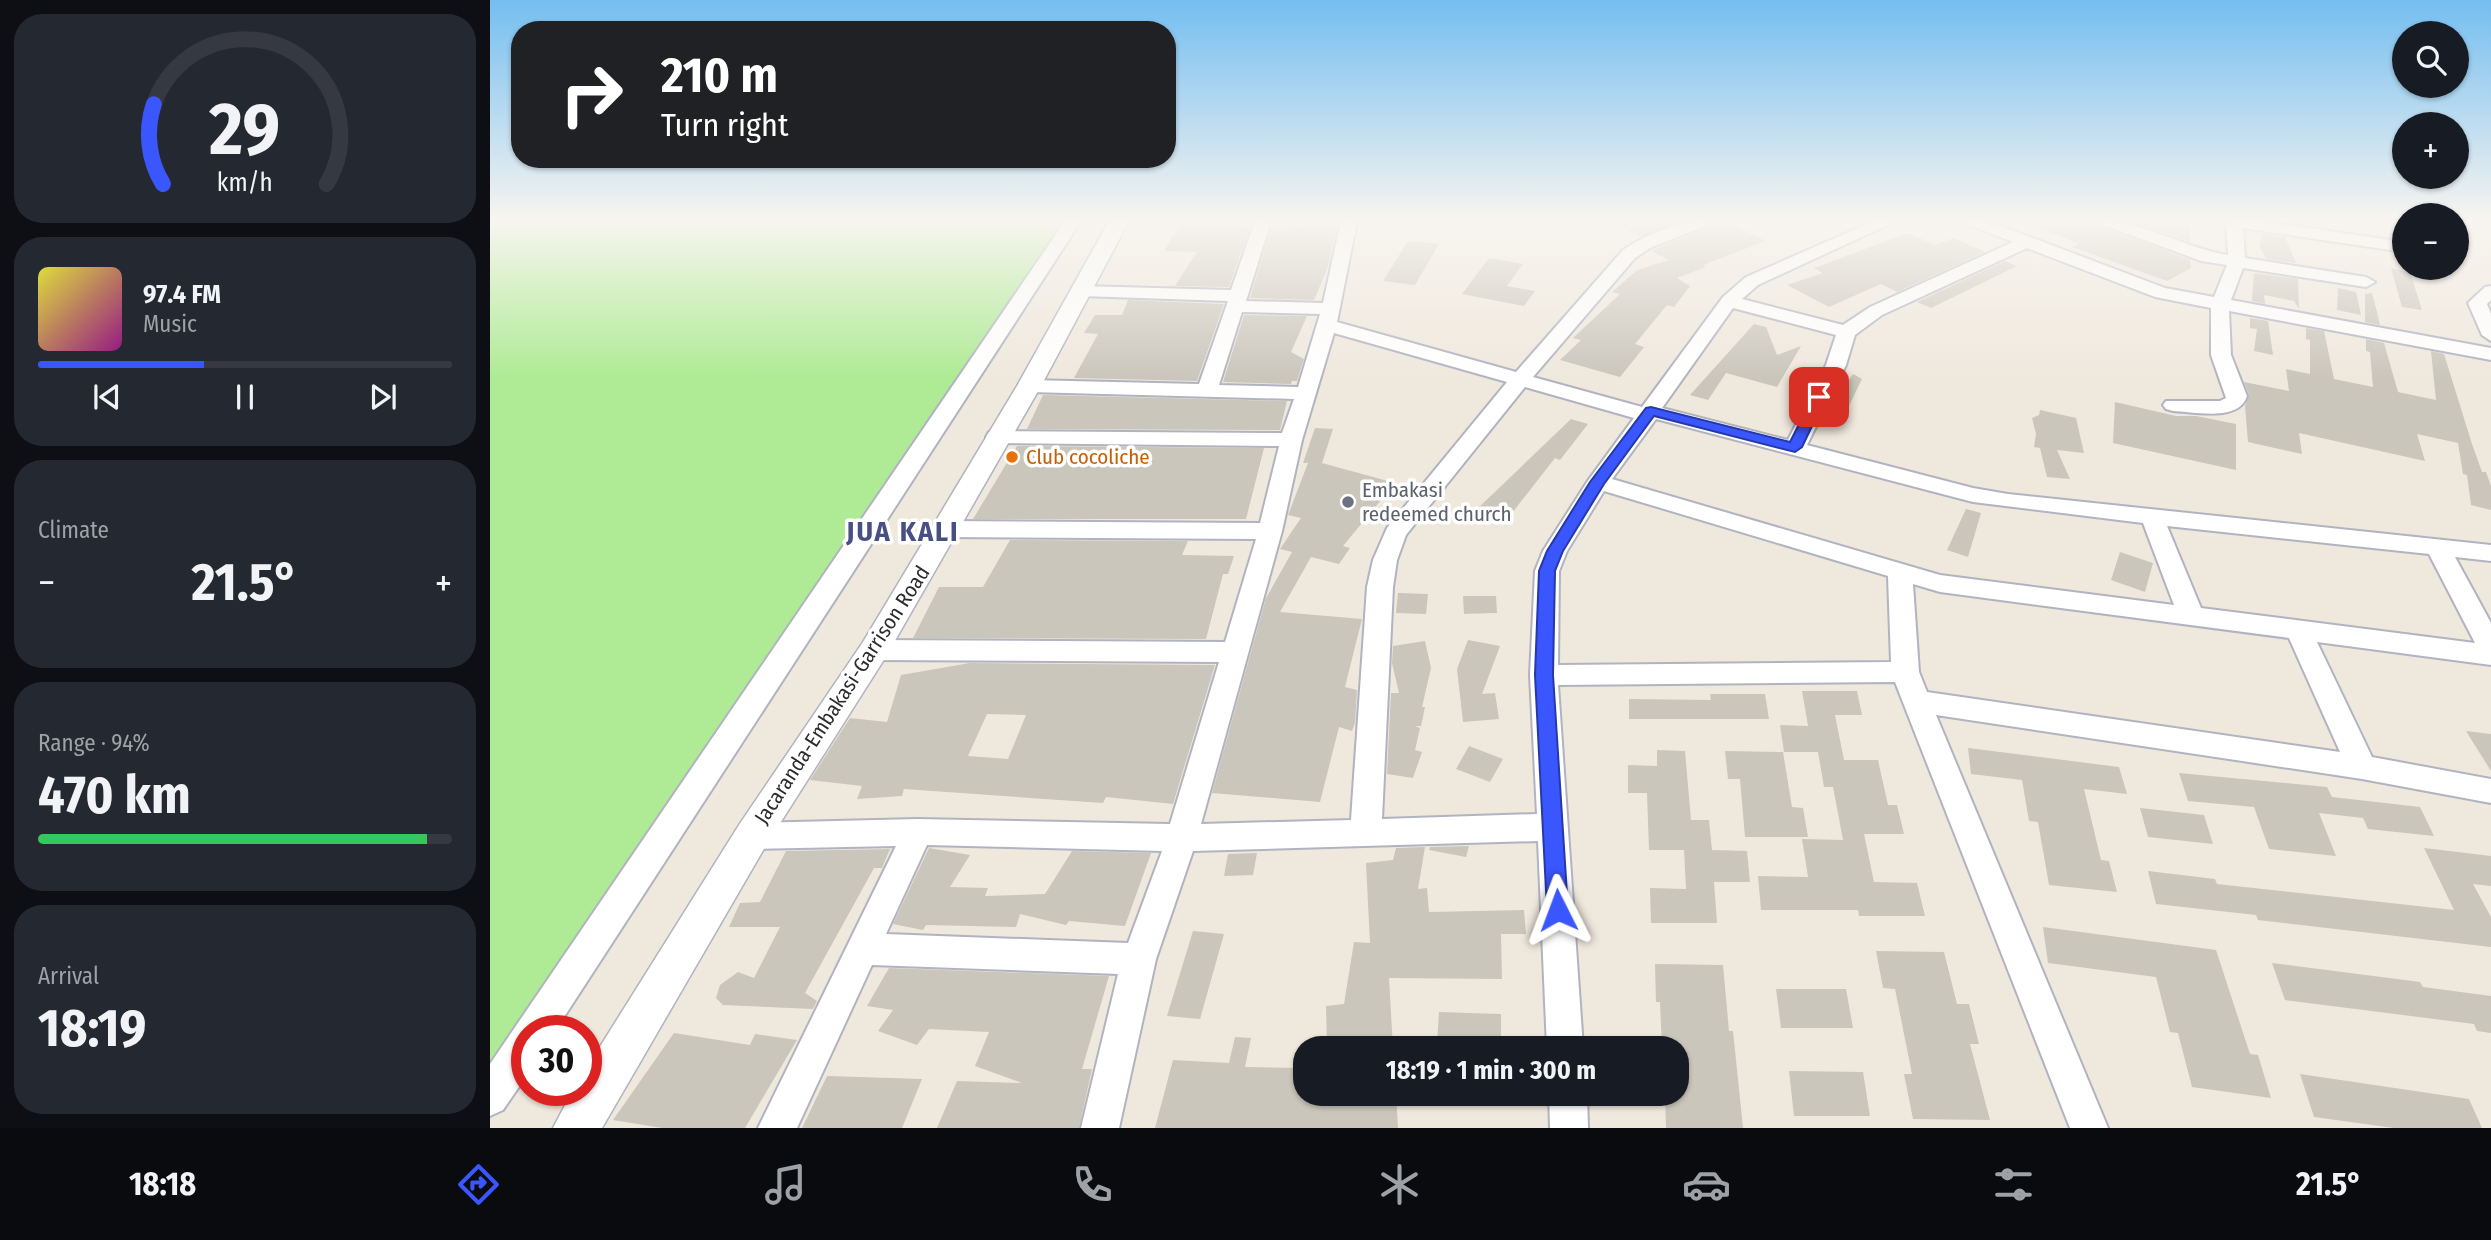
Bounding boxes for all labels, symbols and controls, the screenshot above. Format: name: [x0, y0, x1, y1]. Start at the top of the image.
map controls: [2392, 21, 2469, 280]
button: search: [2392, 21, 2469, 98]
text: 210 m: [661, 46, 778, 105]
icon: right: [546, 49, 637, 140]
text: 29: [209, 87, 280, 174]
text: Turn right: [661, 106, 788, 144]
button: +: [2392, 112, 2469, 189]
text: km/h: [217, 168, 273, 198]
button: −: [2392, 203, 2469, 280]
text: 97.4 FM: [143, 279, 221, 310]
text: Music: [143, 310, 197, 338]
pin: [1789, 367, 1849, 427]
icon: previous: [88, 378, 126, 416]
icon: pause: [226, 378, 264, 416]
icon: next: [364, 378, 402, 416]
icon: arrive: [1800, 378, 1838, 416]
place label: Club cocoliche: [1026, 444, 1150, 470]
marker: Club cocoliche: [1004, 449, 1020, 465]
place label: Embakasi redeemed church: [1362, 477, 1512, 527]
marker: Embakasi redeemed church: [1340, 494, 1356, 510]
district label: JUA KALI: [845, 515, 960, 548]
text: Climate: [38, 516, 109, 544]
text: 21.5°: [191, 551, 298, 614]
text: −: [38, 560, 55, 606]
text: +: [435, 560, 452, 606]
street label: Jacaranda-Embakasi-Garrison Road: [749, 561, 935, 829]
text: Range · 94%: [38, 729, 150, 757]
text: 470 km: [38, 764, 191, 827]
position arrow: [1521, 873, 1595, 947]
text: Arrival: [38, 962, 99, 990]
text: 18:19: [38, 997, 146, 1060]
speed limit sign: 30: [511, 1015, 602, 1106]
text: 18:19 · 1 min · 300 m: [1386, 1055, 1596, 1086]
icon: directions: [454, 1160, 503, 1209]
icon: music: [761, 1160, 810, 1209]
icon: phone: [1068, 1160, 1117, 1209]
icon: climate: [1375, 1160, 1424, 1209]
icon: car: [1682, 1160, 1731, 1209]
icon: filters: [1989, 1160, 2038, 1209]
text: 18:18: [129, 1165, 196, 1203]
text: 21.5°: [2296, 1165, 2362, 1203]

